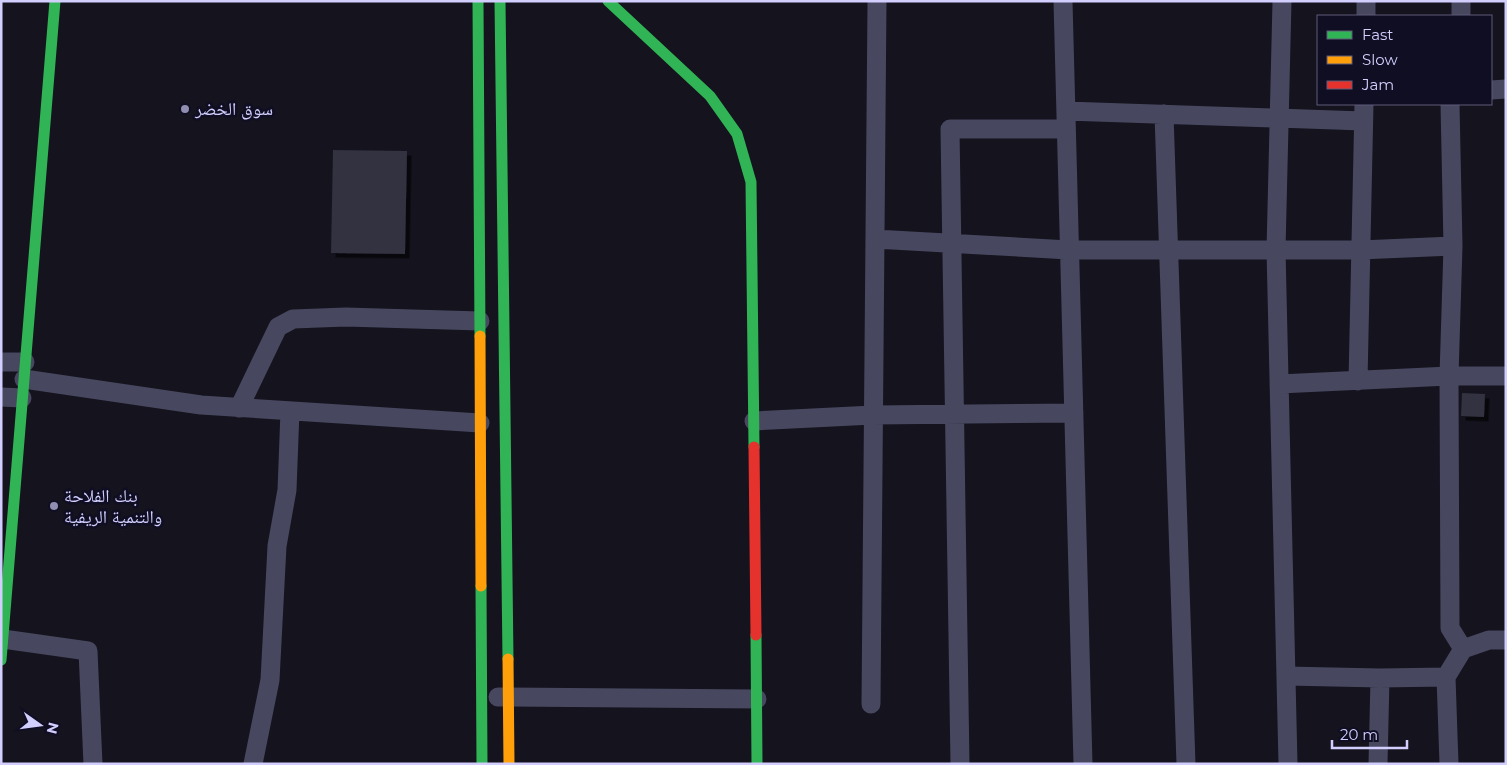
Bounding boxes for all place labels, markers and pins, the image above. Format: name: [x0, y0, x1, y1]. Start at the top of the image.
place label: سوق الخضر: [194, 98, 273, 120]
marker: سوق الخضر: [179, 103, 191, 115]
place label: بنك الفلاحة والتنمية الريفية: [64, 485, 162, 528]
marker: بنك الفلاحة والتنمية الريفية: [48, 500, 60, 512]

